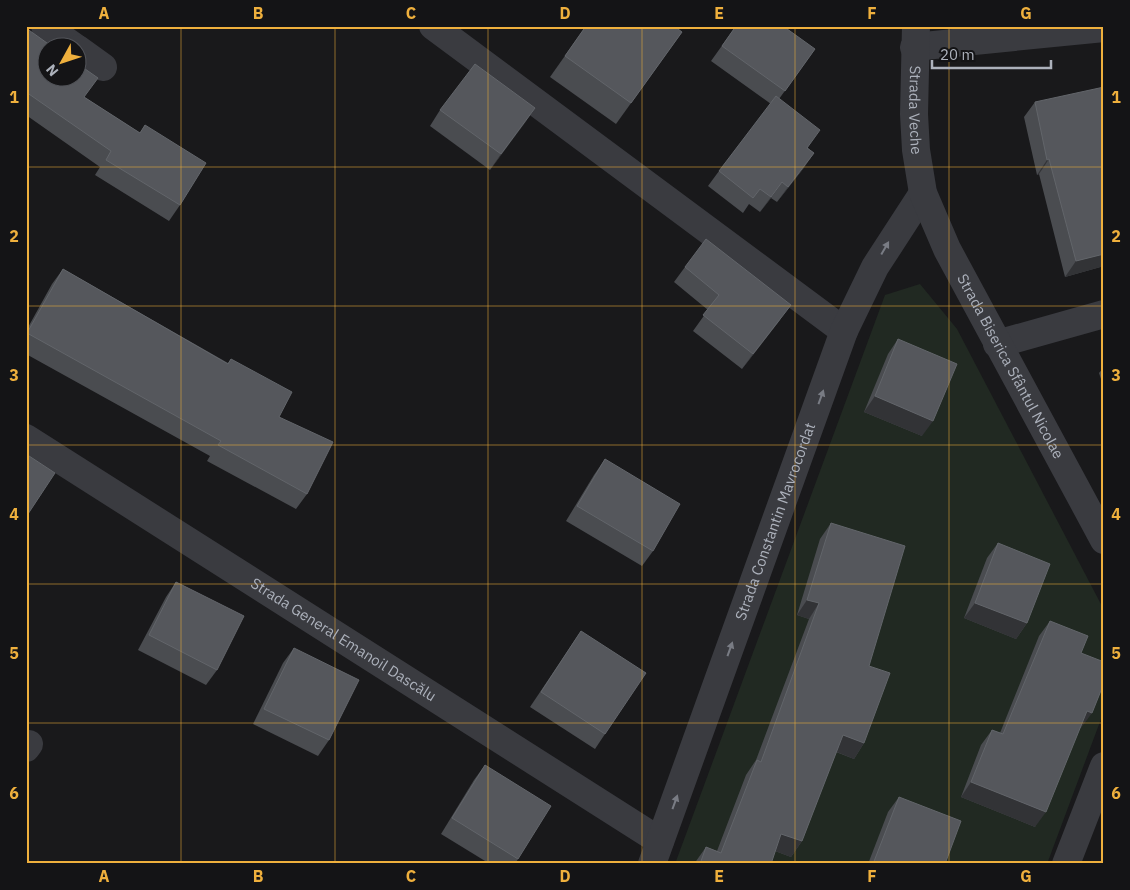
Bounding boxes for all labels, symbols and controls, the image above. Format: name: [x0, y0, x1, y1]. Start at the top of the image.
text: A: [99, 3, 110, 23]
text: B: [253, 3, 264, 23]
text: C: [406, 3, 416, 23]
text: D: [559, 3, 571, 23]
text: E: [714, 3, 724, 23]
text: F: [867, 3, 877, 23]
text: G: [1020, 3, 1032, 23]
north arrow: [38, 38, 88, 88]
scale bar: [932, 38, 1051, 70]
text: 20 m: [940, 45, 975, 64]
text: N: [42, 61, 62, 80]
street label: Strada Veche: [905, 65, 927, 156]
text: 1: [9, 87, 19, 107]
text: 1: [1111, 87, 1121, 107]
text: 2: [9, 226, 19, 246]
text: 2: [1111, 226, 1121, 246]
one-way arrow: [881, 242, 890, 255]
street label: Strada Biserica Sfântul Nicolae: [953, 270, 1068, 462]
text: 3: [9, 365, 19, 385]
text: 3: [1111, 365, 1121, 385]
one-way arrow: [817, 389, 825, 404]
street label: Strada Constantin Mavrocordat: [731, 420, 819, 623]
text: 4: [9, 504, 19, 524]
text: 4: [1111, 504, 1121, 524]
street label: Strada General Emanoil Dascălu: [247, 573, 440, 705]
one-way arrow: [727, 641, 734, 656]
text: 5: [9, 643, 19, 663]
text: 5: [1111, 643, 1121, 663]
text: 6: [9, 783, 19, 803]
text: 6: [1111, 783, 1121, 803]
one-way arrow: [672, 794, 679, 809]
text: A: [99, 866, 110, 886]
text: B: [253, 866, 264, 886]
text: C: [406, 866, 416, 886]
text: D: [559, 866, 571, 886]
text: E: [714, 866, 724, 886]
text: F: [867, 866, 877, 886]
text: G: [1020, 866, 1032, 886]

